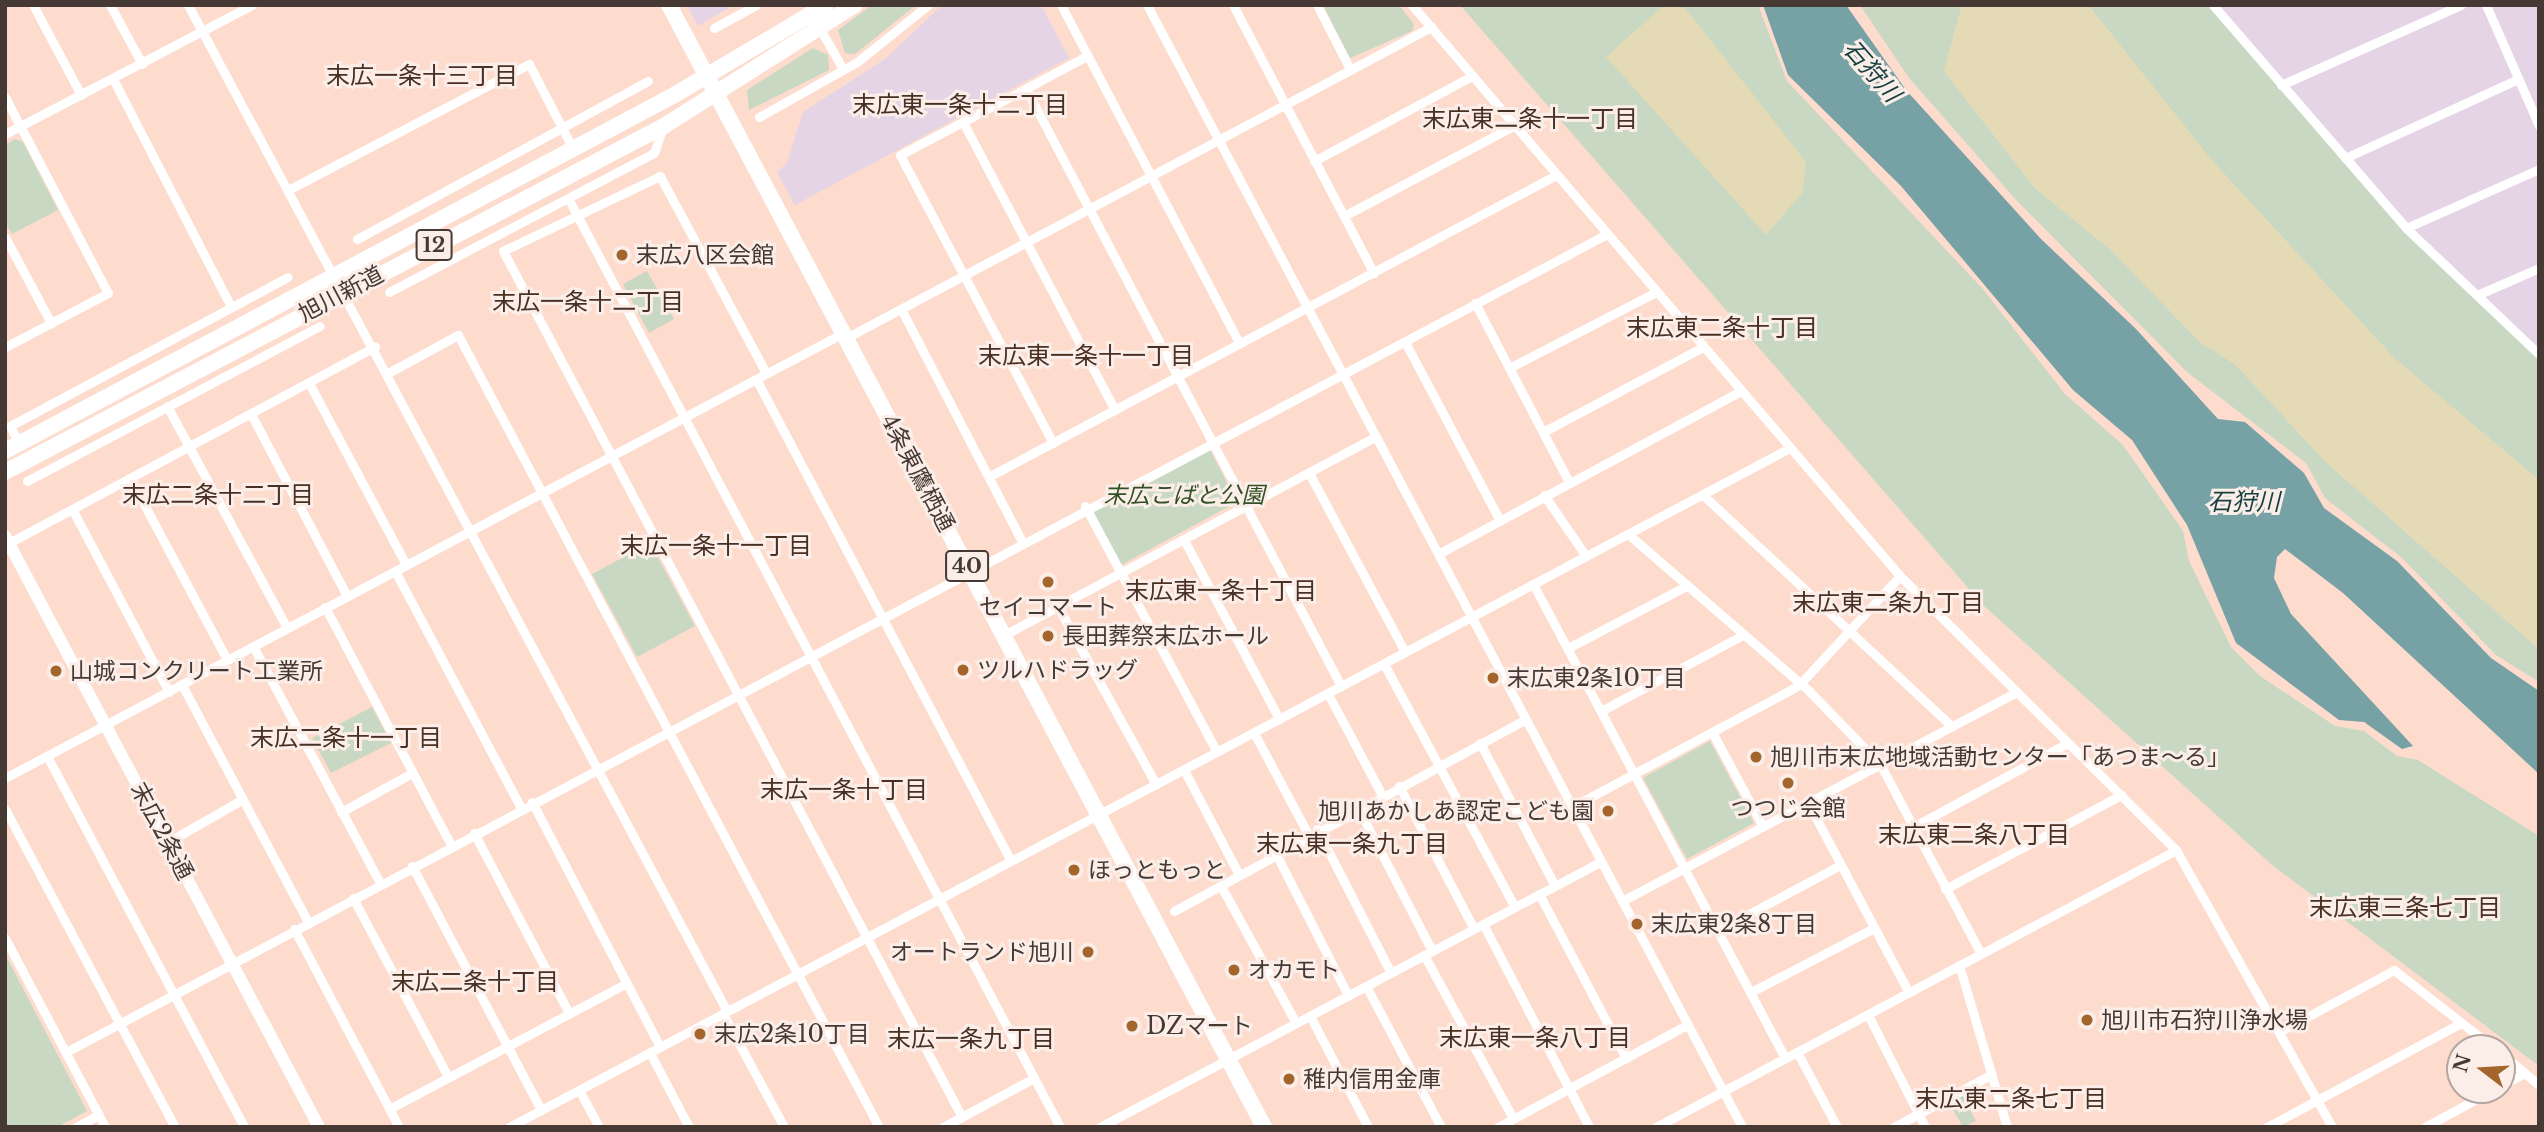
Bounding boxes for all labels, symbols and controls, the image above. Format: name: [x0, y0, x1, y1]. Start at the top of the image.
water label: 石狩川: [1838, 34, 1906, 108]
district label: 末広一条十三丁目: [326, 62, 518, 90]
district label: 末広東一条十二丁目: [852, 91, 1068, 119]
district label: 末広東二条十一丁目: [1422, 105, 1638, 133]
road number: 12: [415, 228, 453, 262]
place label: 末広八区会館: [636, 241, 774, 269]
marker: 末広八区会館: [614, 247, 630, 263]
street label: 旭川新道: [294, 260, 388, 328]
district label: 末広一条十二丁目: [492, 288, 684, 316]
district label: 末広東二条十丁目: [1626, 314, 1818, 342]
district label: 末広東一条十一丁目: [978, 342, 1194, 370]
street label: 4条東鷹栖通: [876, 410, 960, 536]
district label: 末広二条十二丁目: [122, 481, 314, 509]
park label: 末広こばと公園: [1104, 481, 1264, 509]
water label: 石狩川: [2208, 488, 2280, 516]
district label: 末広一条十一丁目: [620, 532, 812, 560]
road number: 40: [944, 548, 990, 584]
marker: セイコマート: [1040, 574, 1056, 590]
district label: 末広東一条十丁目: [1125, 577, 1317, 605]
district label: 末広東二条九丁目: [1792, 589, 1984, 617]
place label: セイコマート: [979, 593, 1117, 621]
place label: 長田葬祭末広ホール: [1062, 622, 1269, 650]
marker: 長田葬祭末広ホール: [1040, 628, 1056, 644]
place label: ツルハドラッグ: [977, 656, 1138, 684]
place label: 山城コンクリート工業所: [70, 657, 323, 685]
marker: ツルハドラッグ: [955, 662, 971, 678]
marker: 山城コンクリート工業所: [48, 663, 64, 679]
place label: 末広東2条10丁目: [1507, 664, 1686, 692]
marker: 末広東2条10丁目: [1485, 670, 1501, 686]
district label: 末広二条十一丁目: [250, 724, 442, 752]
place label: 旭川市末広地域活動センター「あつま〜る」: [1770, 743, 2230, 771]
marker: 旭川市末広地域活動センター「あつま〜る」: [1748, 749, 1764, 765]
marker: つつじ会館: [1780, 775, 1796, 791]
district label: 末広一条十丁目: [760, 776, 928, 804]
street label: 末広2条通: [125, 778, 199, 884]
place label: つつじ会館: [1731, 794, 1845, 822]
place label: 旭川あかしあ認定こども園: [1318, 797, 1594, 825]
marker: 旭川あかしあ認定こども園: [1600, 803, 1616, 819]
district label: 末広東二条八丁目: [1878, 821, 2070, 849]
district label: 末広東一条九丁目: [1256, 830, 1448, 858]
place label: ほっともっと: [1088, 856, 1226, 884]
marker: ほっともっと: [1066, 862, 1082, 878]
district label: 末広東三条七丁目: [2309, 894, 2501, 922]
place label: 末広東2条8丁目: [1651, 910, 1817, 938]
marker: 末広東2条8丁目: [1629, 916, 1645, 932]
place label: オートランド旭川: [890, 938, 1074, 966]
marker: オートランド旭川: [1080, 944, 1096, 960]
place label: オカモト: [1248, 956, 1340, 984]
marker: オカモト: [1226, 962, 1242, 978]
district label: 末広二条十丁目: [391, 968, 559, 996]
place label: 旭川市石狩川浄水場: [2101, 1006, 2308, 1034]
place label: DZマート: [1146, 1012, 1253, 1040]
marker: 旭川市石狩川浄水場: [2079, 1012, 2095, 1028]
marker: DZマート: [1124, 1018, 1140, 1034]
place label: 末広2条10丁目: [714, 1020, 870, 1048]
district label: 末広東一条八丁目: [1439, 1024, 1631, 1052]
district label: 末広一条九丁目: [887, 1025, 1055, 1053]
marker: 末広2条10丁目: [692, 1026, 708, 1042]
north arrow: [2446, 1034, 2516, 1104]
text: N: [2449, 1051, 2476, 1075]
place label: 稚内信用金庫: [1303, 1065, 1441, 1093]
marker: 稚内信用金庫: [1281, 1071, 1297, 1087]
district label: 末広東二条七丁目: [1915, 1085, 2107, 1113]

